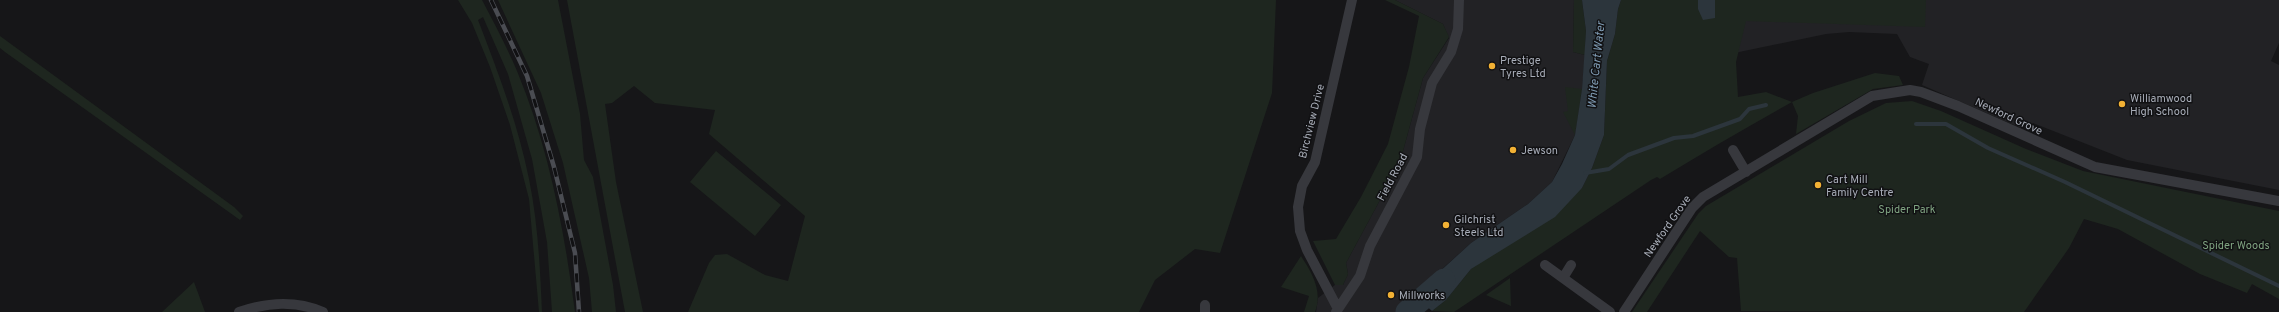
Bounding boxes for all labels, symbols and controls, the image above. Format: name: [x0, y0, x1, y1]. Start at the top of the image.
water label: White Cart Water: [1584, 19, 1610, 110]
place label: Prestige Tyres Ltd: [1500, 54, 1546, 81]
marker: Prestige Tyres Ltd: [1487, 61, 1497, 71]
street label: Birchview Drive: [1296, 82, 1328, 160]
place label: Williamwood High School: [2130, 92, 2192, 119]
street label: Newford Grove: [1973, 95, 2045, 139]
marker: Williamwood High School: [2117, 99, 2127, 109]
place label: Jewson: [1521, 144, 1558, 158]
marker: Jewson: [1508, 145, 1518, 155]
street label: Field Road: [1374, 151, 1411, 204]
place label: Cart Mill Family Centre: [1826, 173, 1894, 200]
marker: Cart Mill Family Centre: [1813, 180, 1823, 190]
street label: Newford Grove: [1641, 193, 1694, 260]
park label: Spider Park: [1878, 203, 1936, 217]
place label: Gilchrist Steels Ltd: [1454, 213, 1503, 240]
marker: Gilchrist Steels Ltd: [1441, 220, 1451, 230]
park label: Spider Woods: [2202, 239, 2270, 253]
place label: Millworks: [1399, 289, 1445, 303]
marker: Millworks: [1386, 290, 1396, 300]

